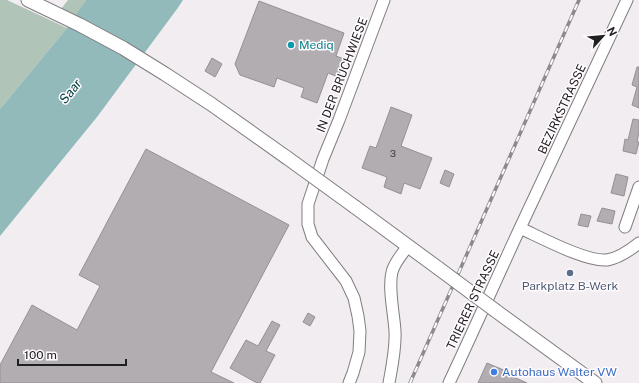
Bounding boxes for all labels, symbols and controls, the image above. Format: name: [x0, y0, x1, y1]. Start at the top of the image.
street label: IN DER BRUCHWIESE: [314, 16, 370, 134]
north arrow: [583, 16, 623, 56]
text: N: [605, 25, 619, 38]
place label: Mediq: [299, 38, 334, 52]
marker: Mediq: [286, 40, 296, 50]
street label: BEZIRKSTRASSE: [535, 62, 589, 156]
water label: Saar: [56, 76, 85, 107]
house number: 3: [390, 147, 396, 159]
street label: TRIERER STRASSE: [444, 248, 502, 352]
marker: Parkplatz B-Werk: [565, 268, 575, 278]
place label: Parkplatz B-Werk: [522, 279, 619, 293]
scale bar: [18, 341, 126, 367]
text: 100 m: [24, 348, 57, 362]
place label: Autohaus Walter VW: [502, 365, 617, 379]
marker: Autohaus Walter VW: [489, 367, 499, 377]

